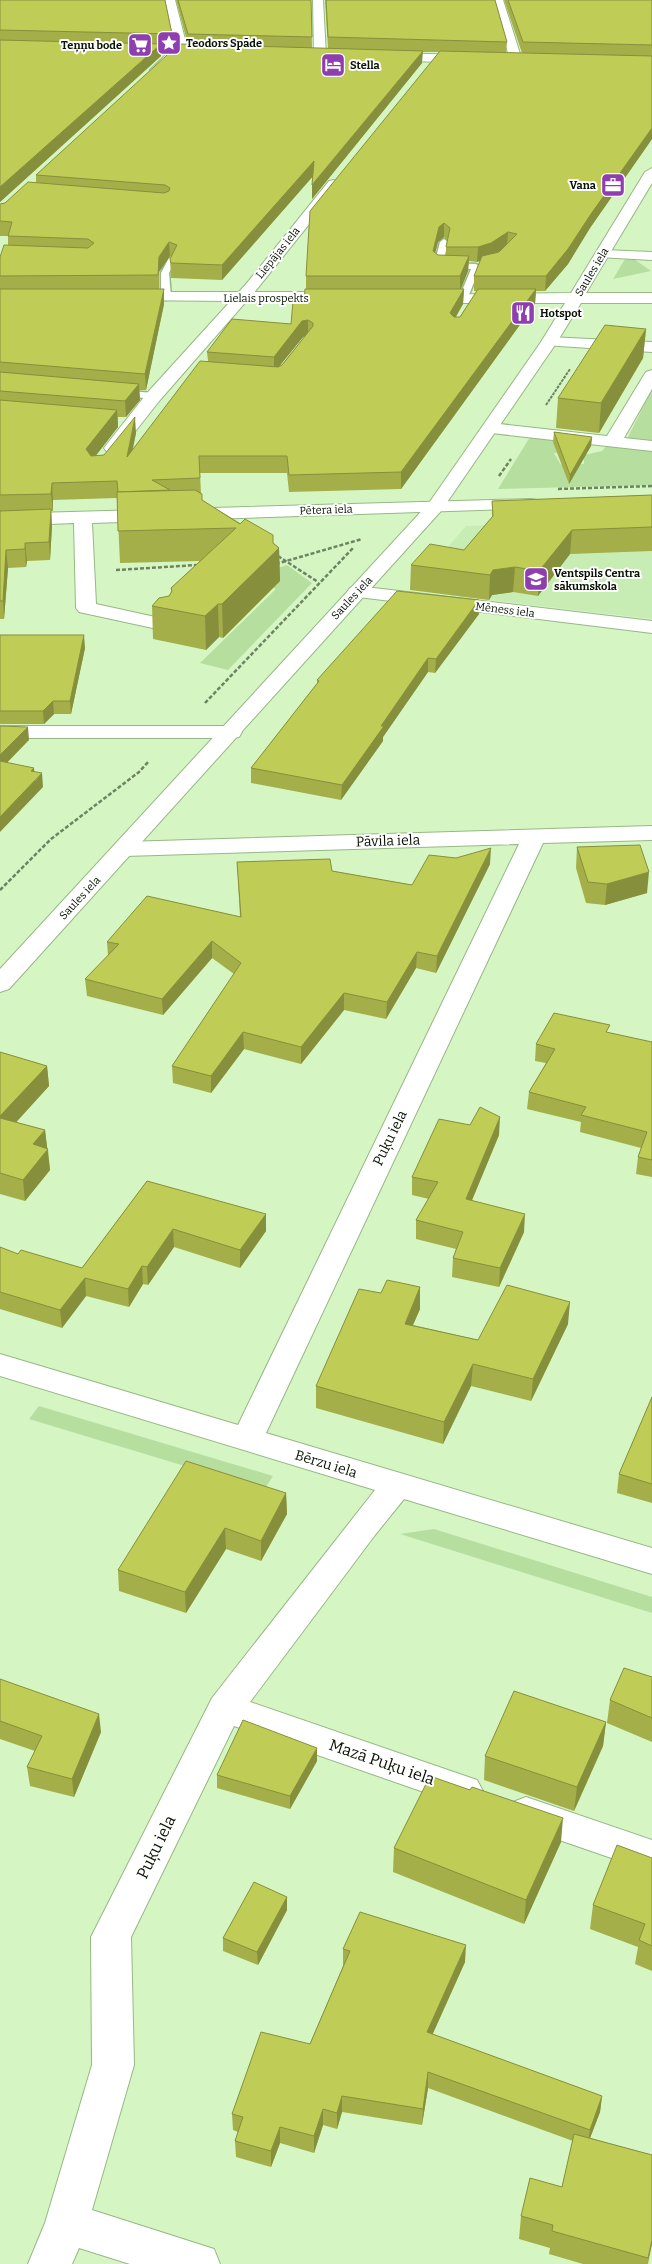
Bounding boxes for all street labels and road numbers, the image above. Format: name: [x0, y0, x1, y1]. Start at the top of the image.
street label: Liepājas iela: [253, 225, 303, 281]
street label: Saules iela: [572, 245, 612, 299]
street label: Lielais prospekts: [223, 292, 309, 305]
street label: Pētera iela: [299, 503, 353, 517]
street label: Saules iela: [329, 574, 375, 622]
street label: Mēness iela: [475, 600, 535, 620]
street label: Pāvila iela: [356, 831, 421, 851]
street label: Saules iela: [57, 874, 103, 922]
street label: Puķu iela: [369, 1107, 412, 1169]
street label: Bērzu iela: [293, 1446, 360, 1482]
street label: Mazā Puķu iela: [326, 1735, 437, 1790]
street label: Puķu iela: [133, 1812, 180, 1882]

